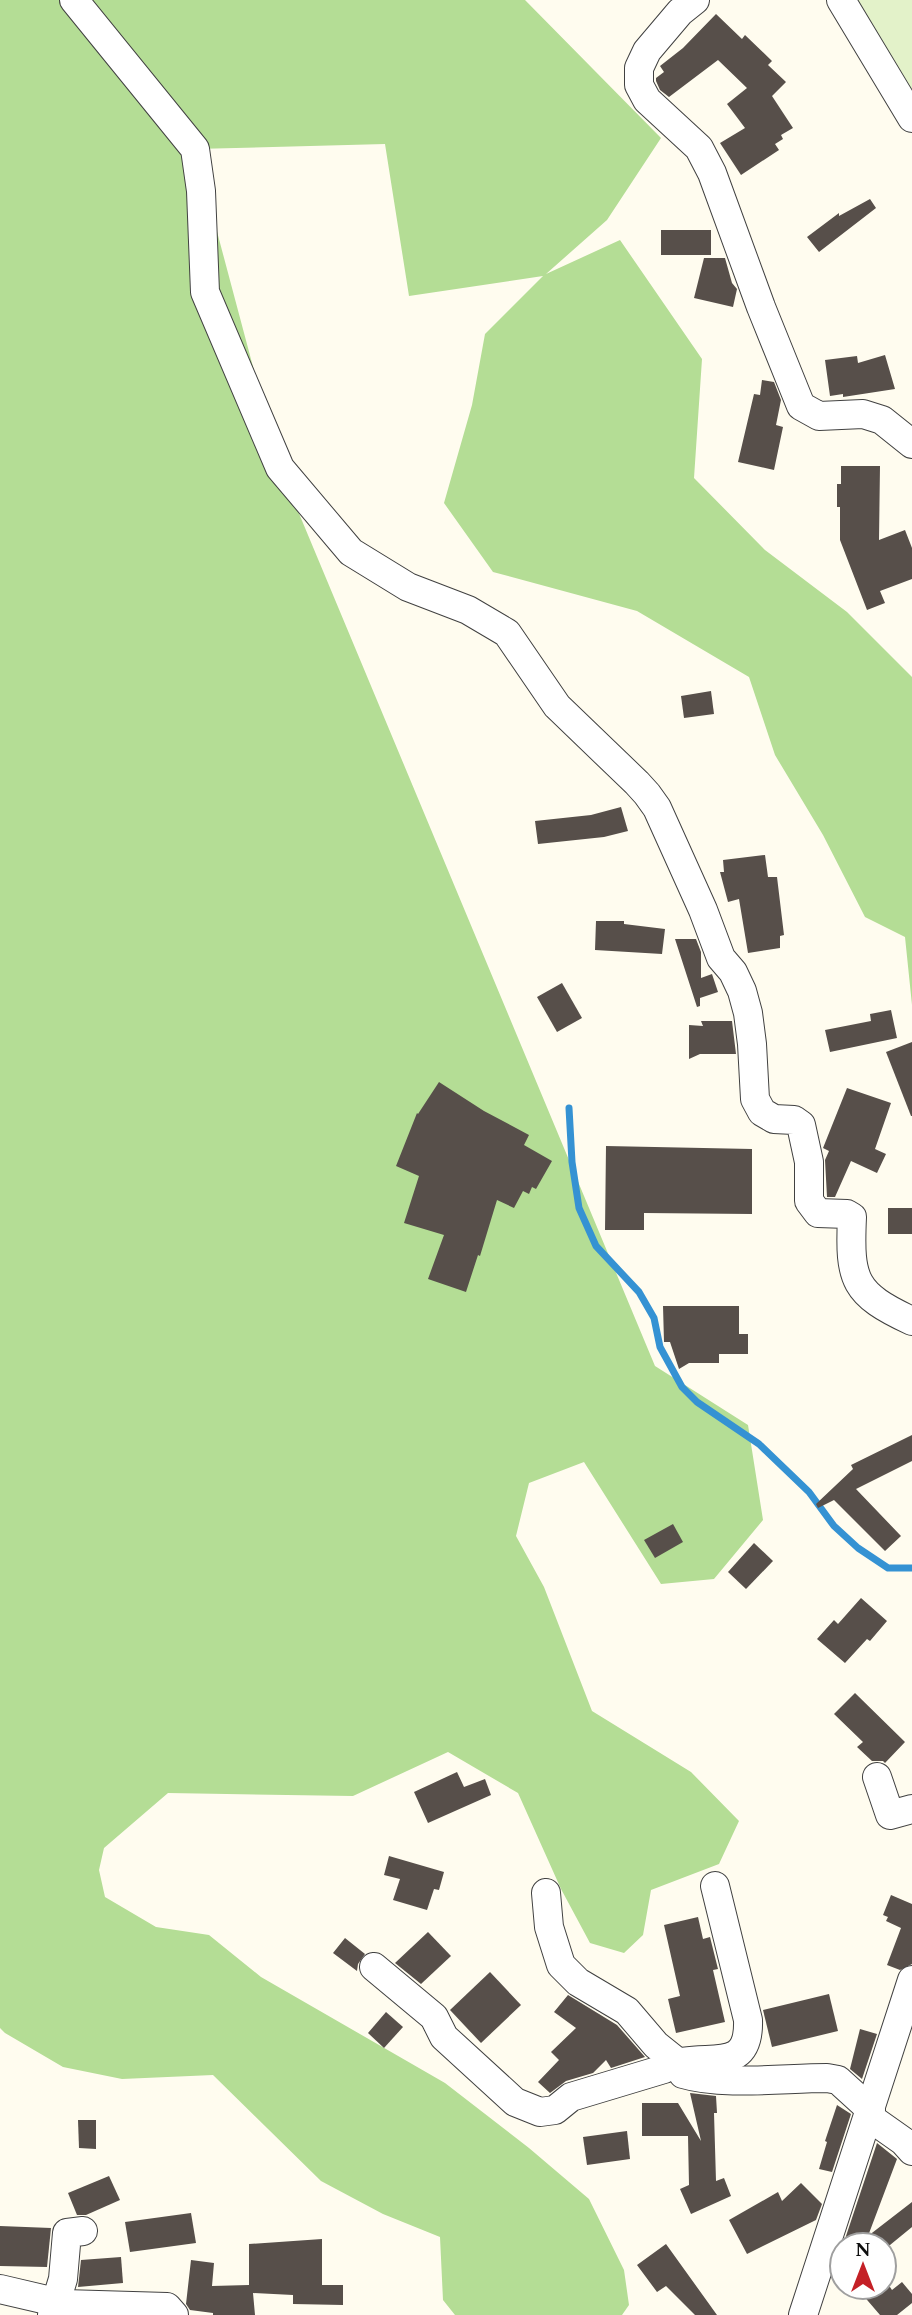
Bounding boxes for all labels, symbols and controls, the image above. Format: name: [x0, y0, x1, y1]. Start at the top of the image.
north arrow: [828, 2231, 898, 2301]
text: N: [855, 2236, 871, 2265]

